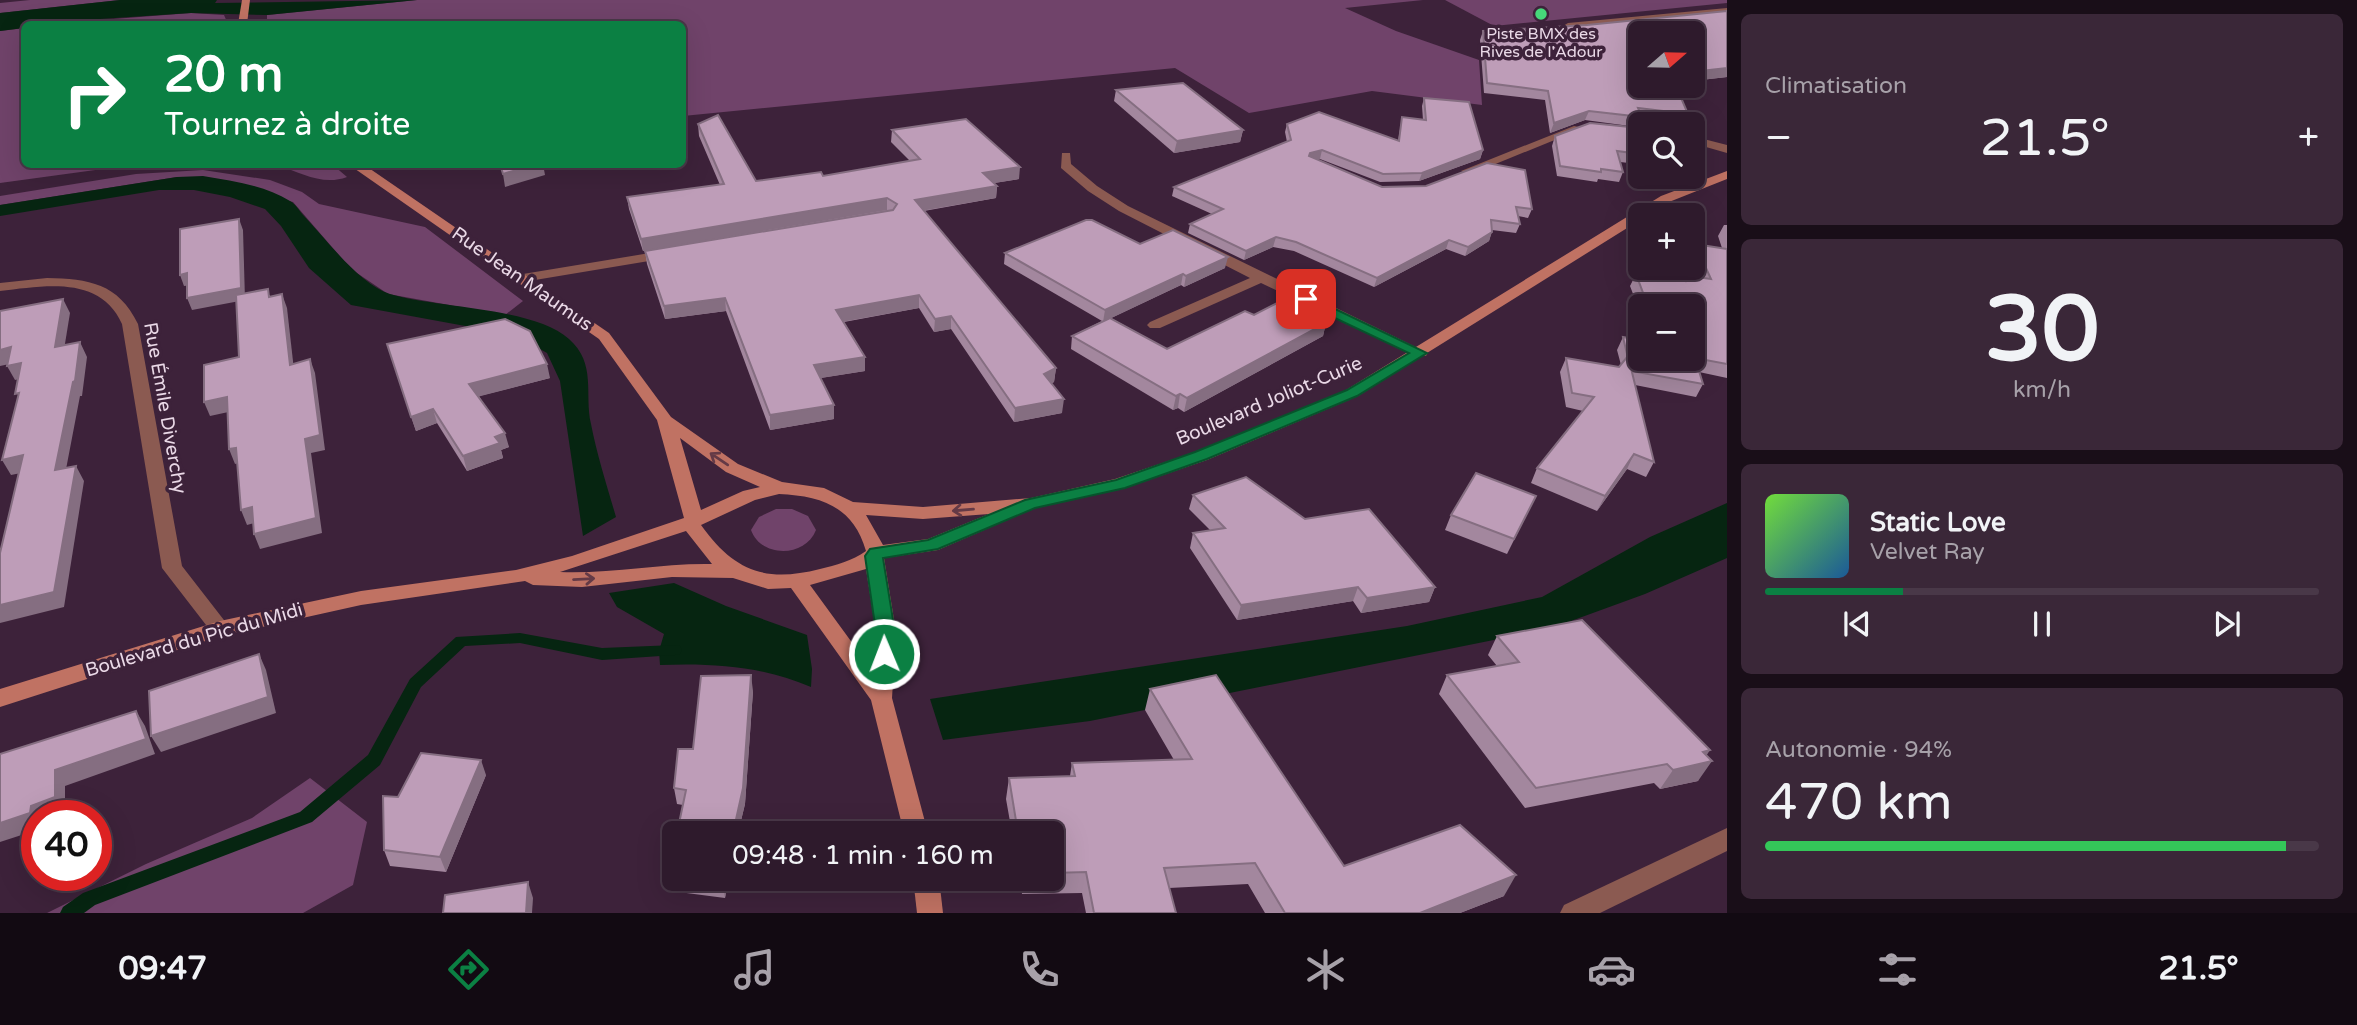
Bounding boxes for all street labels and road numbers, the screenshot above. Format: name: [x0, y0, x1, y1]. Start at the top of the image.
street label: Rue Jean Maumus: [448, 222, 596, 336]
street label: Rue Émile Diverchy: [139, 321, 191, 495]
street label: Boulevard Joliot-Curie: [1173, 352, 1365, 450]
street label: Boulevard du Pic du Midi: [83, 598, 305, 682]

